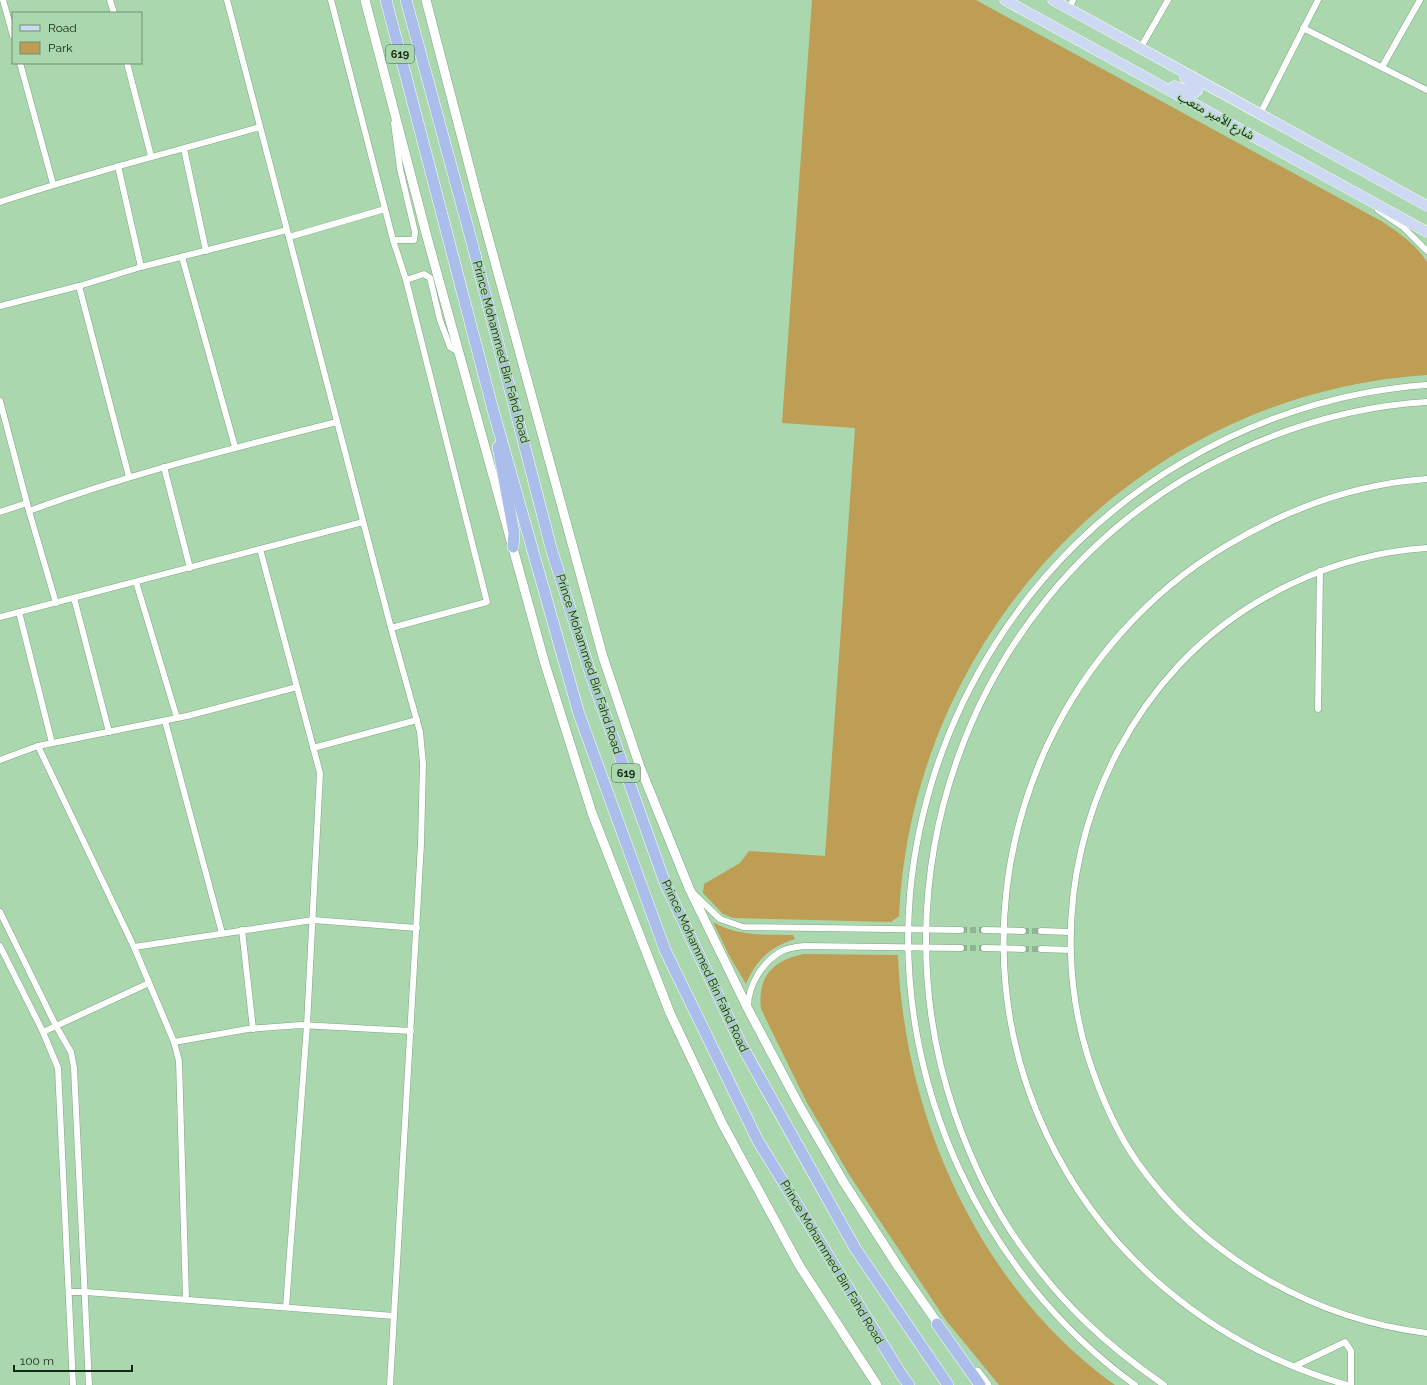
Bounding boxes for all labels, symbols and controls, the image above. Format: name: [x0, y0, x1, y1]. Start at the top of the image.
legend: [12, 12, 142, 64]
text: Road: [48, 21, 77, 35]
text: Park: [48, 41, 73, 55]
road number: 619: [386, 45, 414, 63]
street label: شارع الأمير متعب: [1174, 89, 1257, 144]
street label: Prince Mohammed Bin Fahd Road: [470, 259, 532, 445]
street label: Prince Mohammed Bin Fahd Road: [553, 572, 625, 756]
road number: 619: [612, 764, 640, 782]
street label: Prince Mohammed Bin Fahd Road: [659, 878, 751, 1054]
street label: Prince Mohammed Bin Fahd Road: [777, 1178, 887, 1346]
scale bar: [14, 1347, 132, 1373]
text: 100 m: [20, 1354, 54, 1368]

